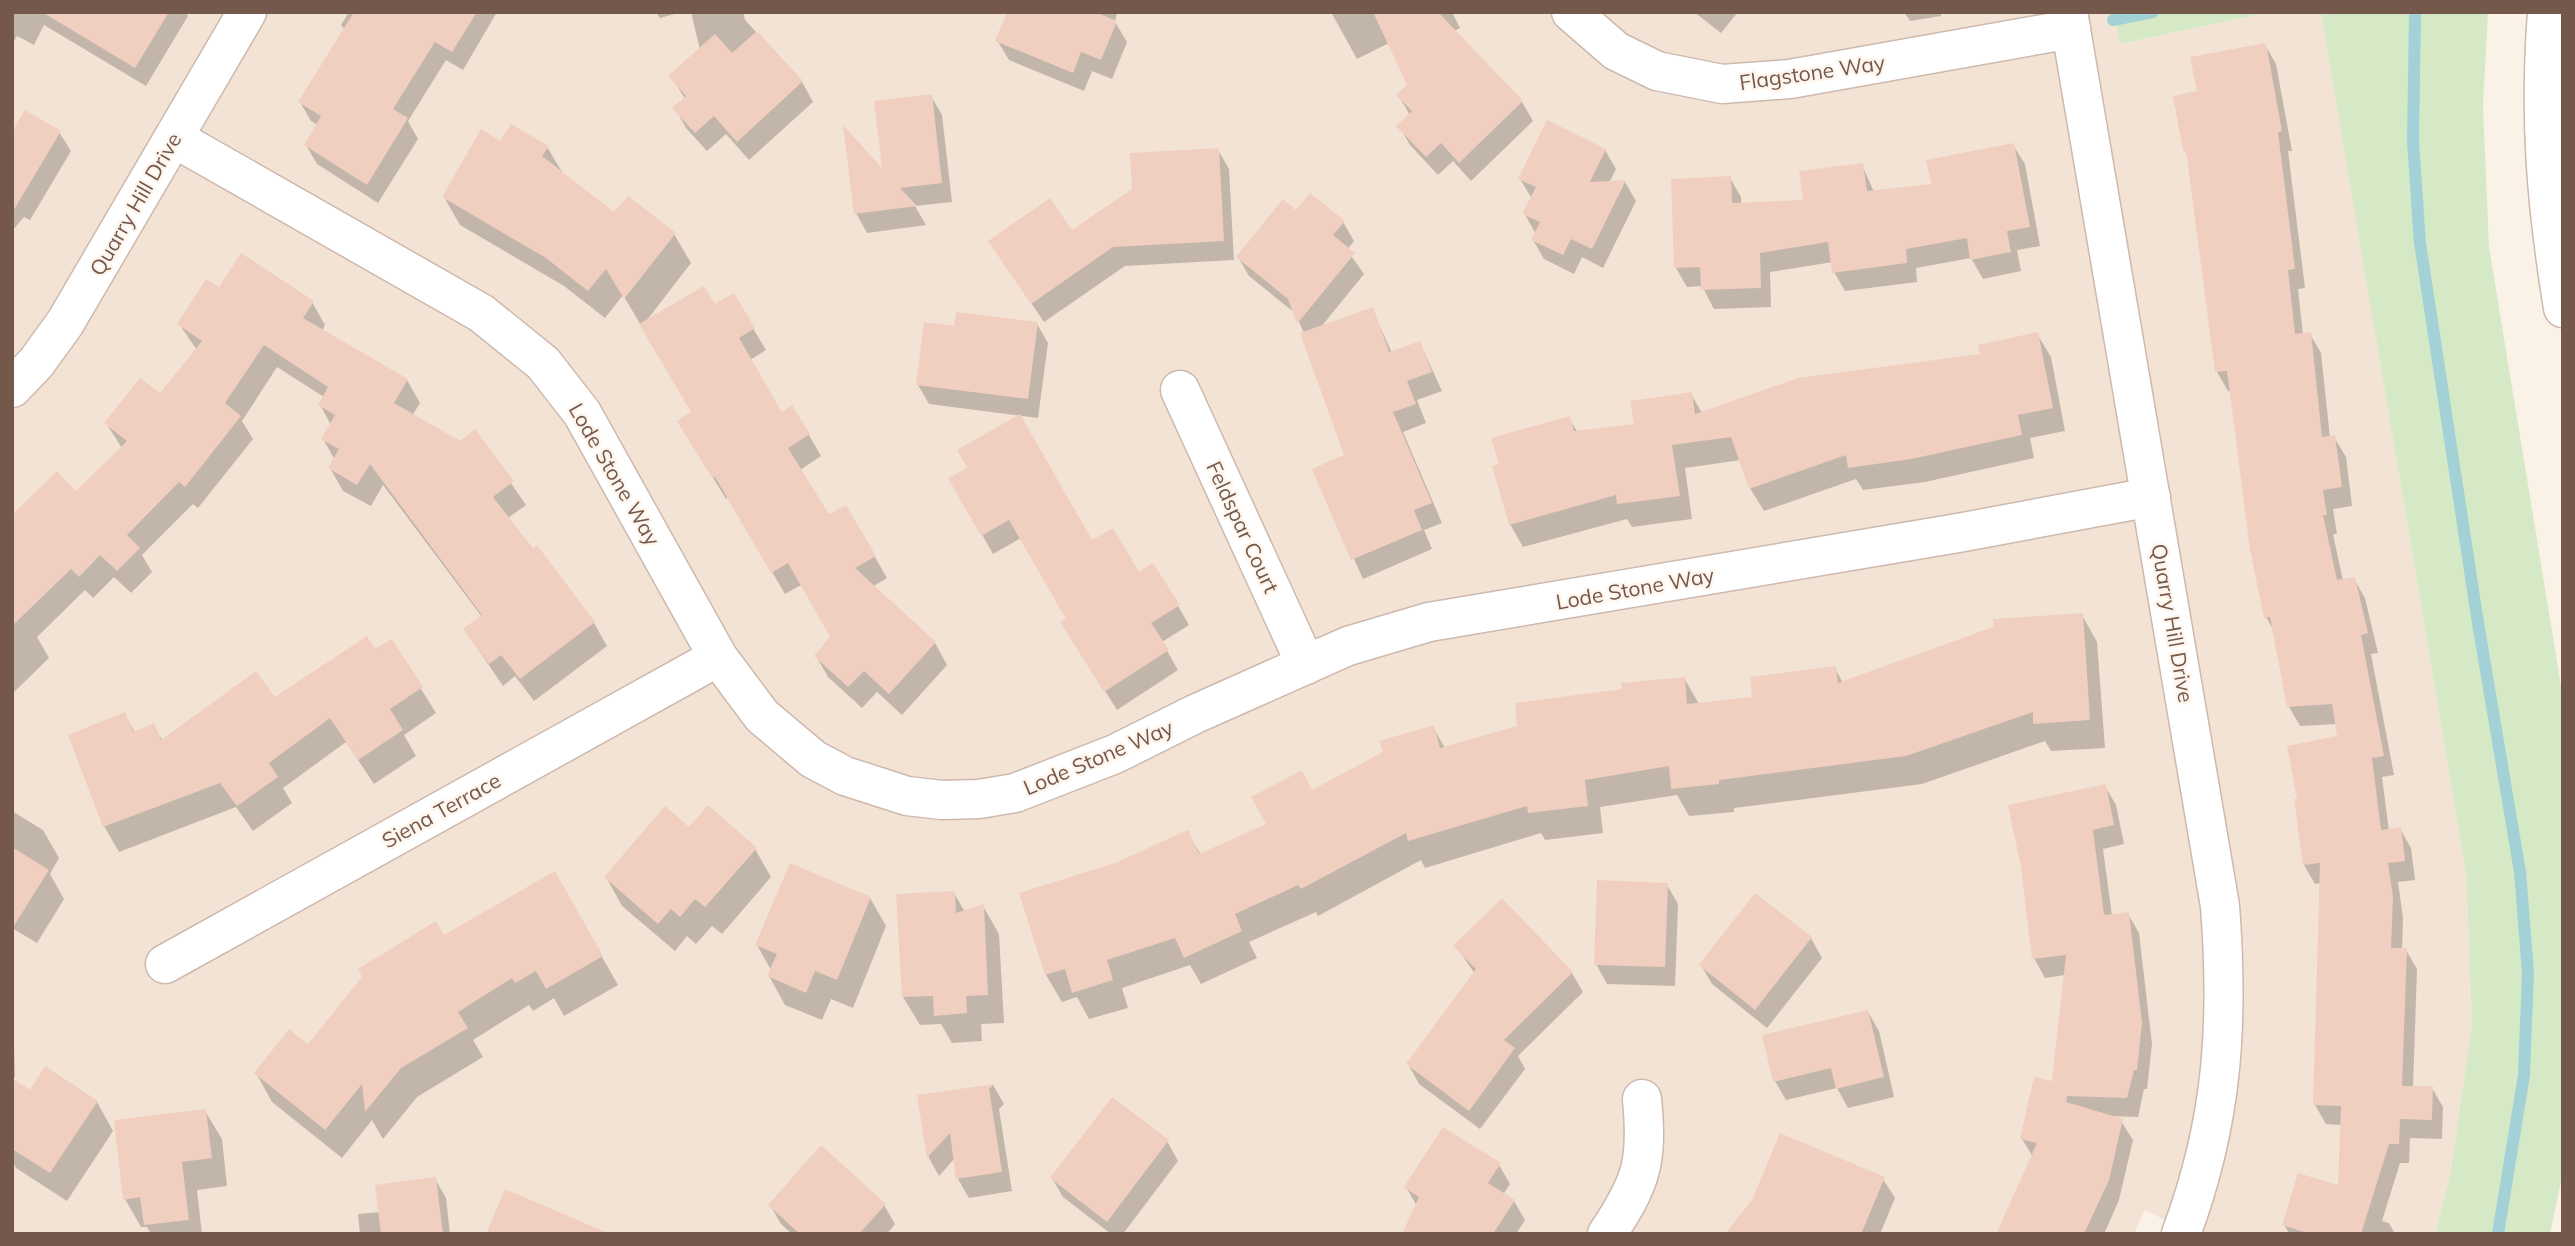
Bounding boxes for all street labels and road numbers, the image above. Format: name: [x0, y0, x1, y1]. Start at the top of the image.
street label: Flagstone Way: [1738, 49, 1886, 95]
street label: Quarry Hill Drive: [84, 128, 186, 280]
street label: Lode Stone Way: [564, 398, 666, 550]
street label: Feldspar Court: [1201, 457, 1285, 597]
street label: Quarry Hill Drive: [2146, 542, 2200, 704]
street label: Lode Stone Way: [1554, 561, 1716, 615]
street label: Lode Stone Way: [1019, 714, 1177, 800]
street label: Siena Terrace: [377, 767, 505, 853]

